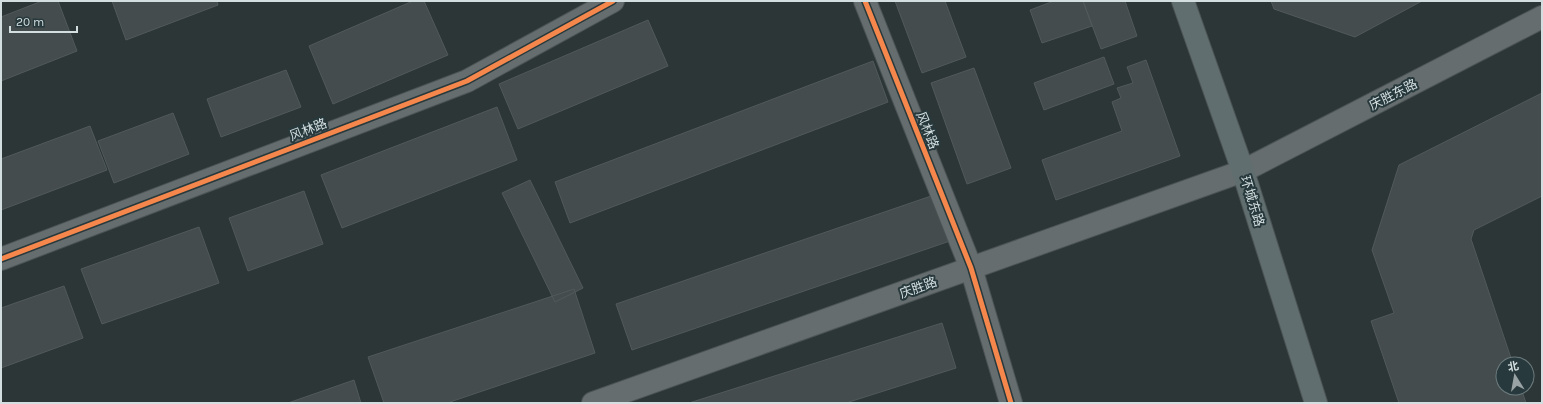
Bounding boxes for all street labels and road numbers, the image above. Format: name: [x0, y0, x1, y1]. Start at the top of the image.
street label: 庆胜东路: [1367, 76, 1420, 113]
street label: 风林路: [913, 109, 942, 151]
street label: 风林路: [287, 115, 329, 143]
street label: 环城东路: [1238, 174, 1267, 228]
street label: 庆胜路: [897, 274, 939, 301]

